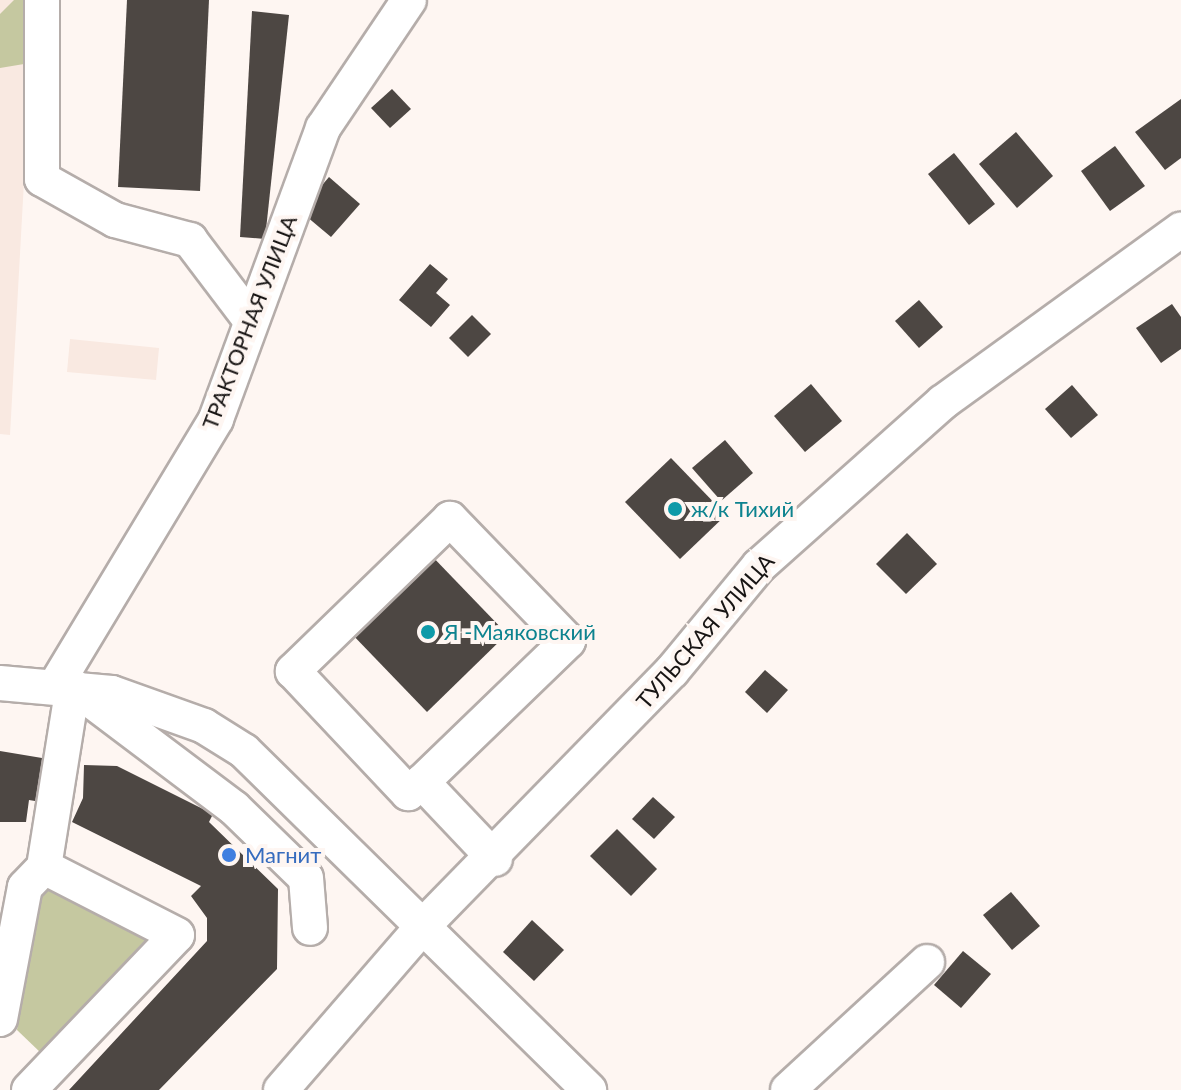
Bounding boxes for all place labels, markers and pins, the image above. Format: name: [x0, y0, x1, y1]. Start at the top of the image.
place label: ж/к Тихий: [691, 496, 794, 522]
marker: ж/к Тихий: [666, 500, 684, 518]
place label: Я -Маяковский: [444, 619, 596, 645]
marker: Я -Маяковский: [419, 623, 437, 641]
place label: Магнит: [245, 842, 321, 868]
marker: Магнит: [220, 846, 238, 864]

